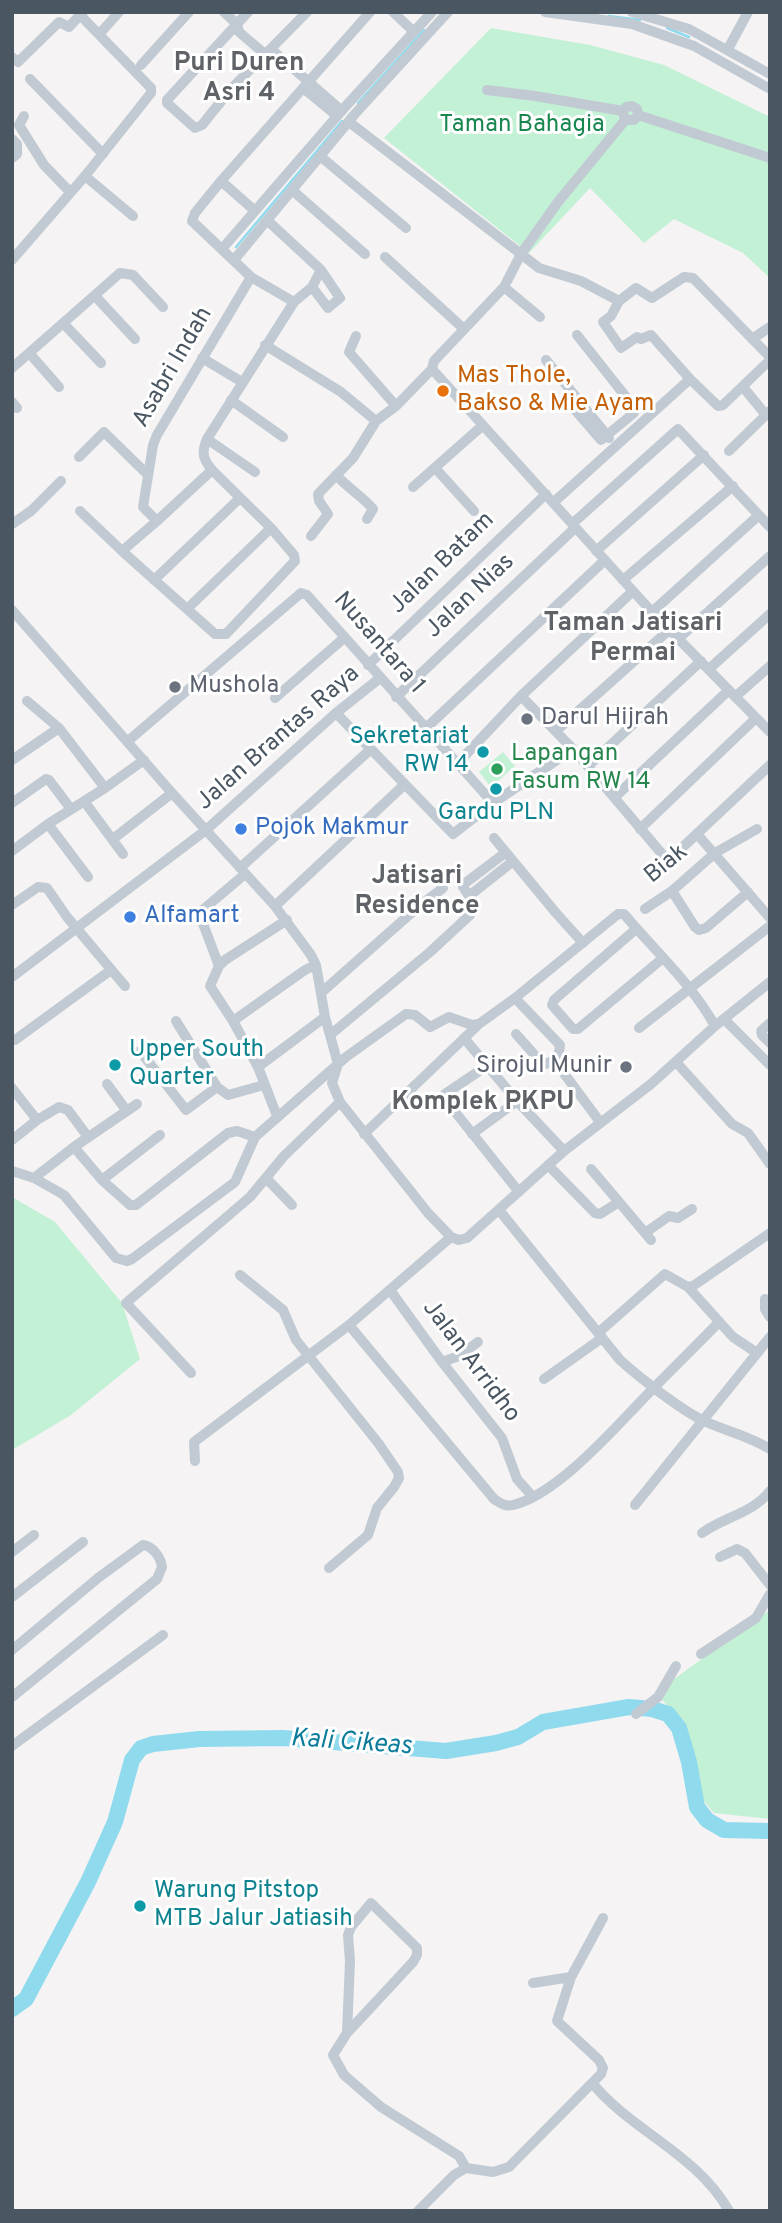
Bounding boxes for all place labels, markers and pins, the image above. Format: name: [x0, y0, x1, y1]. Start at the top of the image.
place label: Mas Thole, Bakso & Mie Ayam: [457, 363, 654, 419]
marker: Mas Thole, Bakso & Mie Ayam: [435, 383, 451, 399]
place label: Mushola: [189, 673, 279, 701]
marker: Mushola: [167, 679, 183, 695]
place label: Darul Hijrah: [541, 705, 669, 733]
marker: Darul Hijrah: [519, 711, 535, 727]
place label: Sekretariat RW 14: [349, 724, 469, 780]
place label: Lapangan Fasum RW 14: [511, 741, 651, 797]
marker: Sekretariat RW 14: [475, 744, 491, 760]
marker: Lapangan Fasum RW 14: [489, 761, 505, 777]
marker: Gardu PLN: [488, 781, 504, 797]
place label: Gardu PLN: [438, 800, 554, 828]
place label: Pojok Makmur: [255, 815, 409, 843]
marker: Pojok Makmur: [233, 821, 249, 837]
place label: Alfamart: [144, 903, 240, 931]
marker: Alfamart: [122, 909, 138, 925]
place label: Upper South Quarter: [129, 1037, 264, 1093]
place label: Sirojul Munir: [476, 1053, 612, 1081]
marker: Upper South Quarter: [107, 1057, 123, 1073]
marker: Sirojul Munir: [618, 1059, 634, 1075]
place label: Warung Pitstop MTB Jalur Jatiasih: [154, 1878, 353, 1934]
marker: Warung Pitstop MTB Jalur Jatiasih: [132, 1898, 148, 1914]

